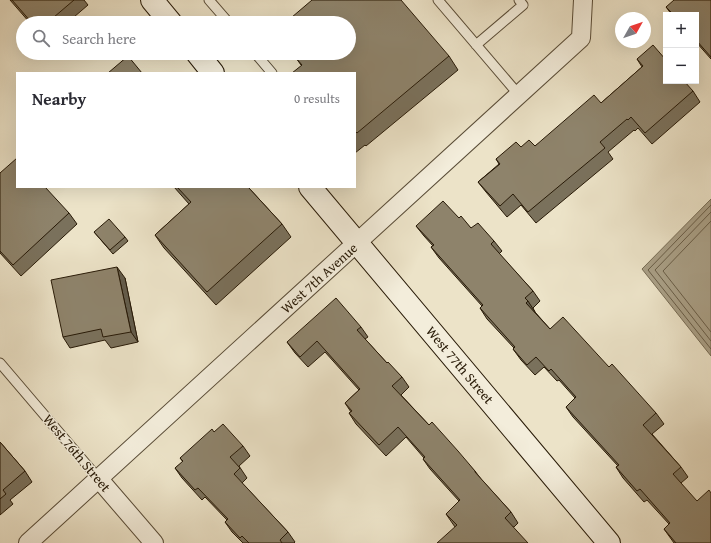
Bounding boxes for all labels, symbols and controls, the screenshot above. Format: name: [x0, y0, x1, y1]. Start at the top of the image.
north arrow: [615, 12, 651, 48]
map controls: [663, 12, 699, 84]
button: +: [663, 12, 699, 48]
search box: [16, 16, 356, 60]
icon: search: [30, 27, 52, 49]
text: Search here: [62, 28, 136, 49]
button: −: [663, 48, 699, 84]
text: Nearby: [32, 86, 86, 111]
text: 0 results: [294, 89, 340, 108]
street label: West 7th Avenue: [276, 238, 362, 318]
street label: West 77th Street: [421, 322, 499, 408]
street label: West 76th Street: [38, 410, 116, 496]

